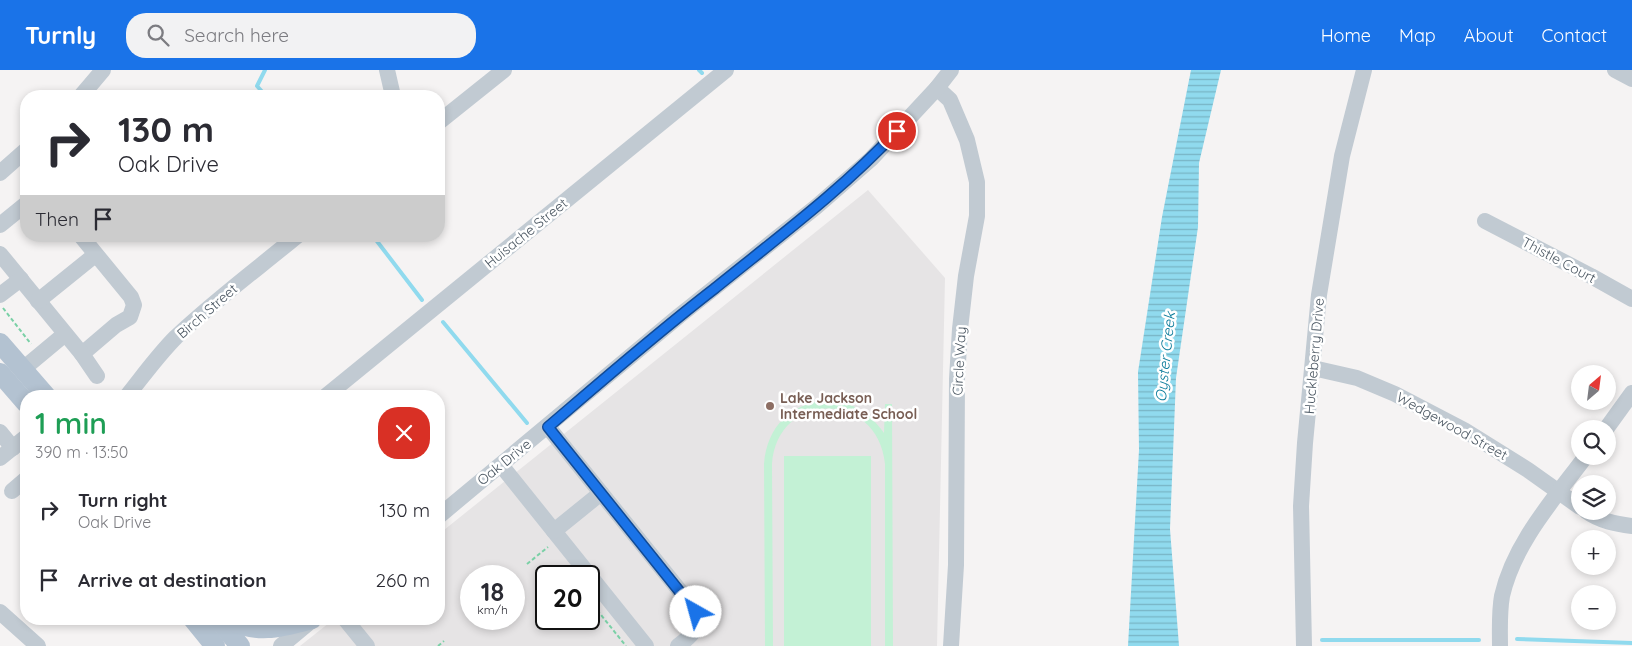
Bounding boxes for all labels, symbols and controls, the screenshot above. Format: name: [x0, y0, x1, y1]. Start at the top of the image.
search box: [126, 13, 476, 58]
text: Turnly: [25, 20, 96, 50]
icon: search: [144, 21, 172, 49]
text: Search here: [184, 23, 289, 47]
text: Home: [1321, 24, 1371, 47]
text: Map: [1399, 24, 1436, 47]
text: About: [1464, 24, 1514, 47]
text: Contact: [1542, 24, 1607, 47]
text: 130 m: [118, 107, 214, 151]
icon: right: [35, 110, 100, 175]
pin: [876, 110, 918, 152]
icon: arrive: [883, 117, 911, 145]
text: Oak Drive: [118, 150, 219, 178]
street label: Huisache Street: [481, 194, 571, 272]
icon: arrive: [89, 205, 117, 233]
text: Then: [35, 207, 79, 231]
street label: Thistle Court: [1519, 233, 1599, 287]
street label: Birch Street: [173, 280, 241, 342]
street label: Huckleberry Drive: [1300, 297, 1328, 415]
water label: Oyster Creek: [1151, 309, 1179, 403]
street label: Circle Way: [948, 326, 970, 396]
north arrow: [1571, 365, 1616, 410]
map controls: [1571, 365, 1616, 630]
street label: Wedgewood Street: [1393, 388, 1511, 464]
place label: Lake Jackson Intermediate School: [780, 389, 917, 423]
marker: Lake Jackson Intermediate School: [764, 400, 776, 412]
text: 1 min: [35, 404, 107, 442]
button: close: [378, 407, 430, 459]
button: search: [1571, 420, 1616, 465]
street label: Oak Drive: [473, 435, 535, 489]
text: 390 m · 13:50: [35, 442, 128, 462]
button: layers: [1571, 475, 1616, 520]
text: Turn right: [78, 488, 167, 512]
icon: right: [35, 496, 63, 524]
text: 130 m: [379, 498, 430, 522]
text: Oak Drive: [78, 512, 151, 532]
button: +: [1571, 530, 1616, 575]
speed limit sign: 20: [535, 565, 600, 630]
icon: arrive: [35, 566, 63, 594]
text: Arrive at destination: [78, 568, 267, 592]
text: 260 m: [375, 568, 430, 592]
text: 18: [481, 576, 504, 607]
position arrow: [669, 585, 721, 637]
button: −: [1571, 585, 1616, 630]
text: km/h: [477, 602, 508, 617]

